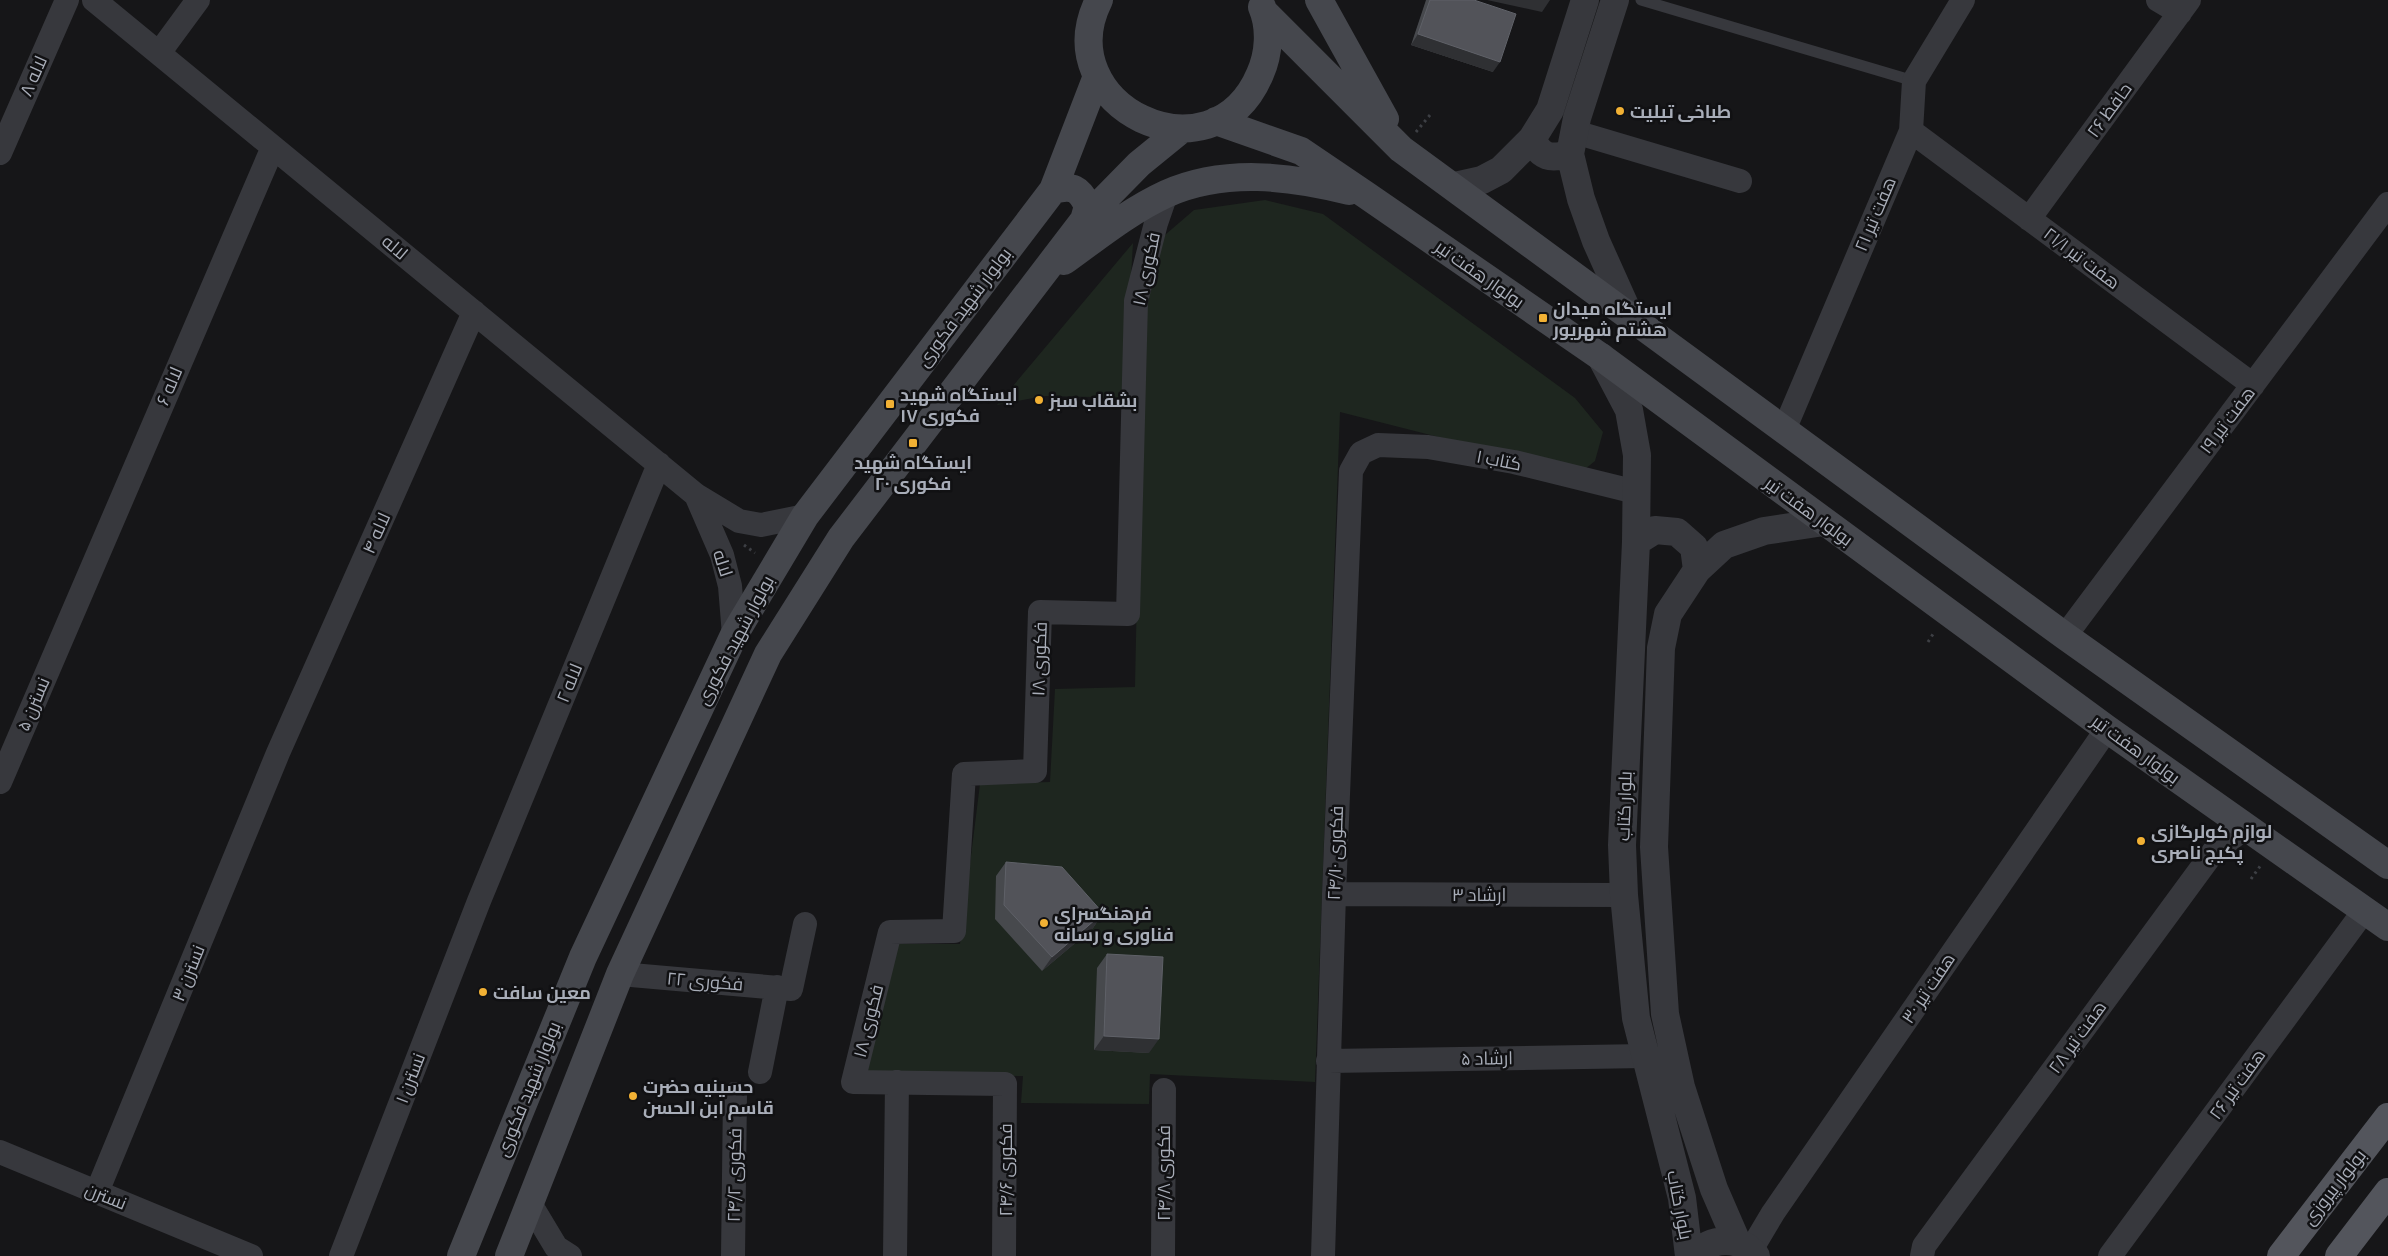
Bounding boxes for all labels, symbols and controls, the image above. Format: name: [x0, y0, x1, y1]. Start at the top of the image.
street label: لاله ۸: [14, 52, 52, 100]
street label: حافظ ۲۶: [2081, 78, 2137, 142]
place label: طباخی تیلیت: [1630, 100, 1731, 123]
marker: طباخی تیلیت: [1614, 105, 1626, 117]
street label: هفت تیر ۲۱: [1849, 173, 1901, 255]
street label: هفت تیر ۲۱/۱: [2039, 222, 2125, 294]
street label: لاله: [377, 230, 413, 264]
street label: فکوری ١٨: [1127, 230, 1165, 308]
street label: بولوار هفت تیر: [1430, 234, 1529, 313]
street label: بولوار شهید فکوری: [912, 243, 1016, 371]
place label: ایستگاه میدان هشتم شهریور: [1552, 297, 1672, 342]
marker: ایستگاه میدان هشتم شهریور: [1537, 312, 1549, 324]
street label: لاله ۶: [151, 363, 187, 409]
street label: هفت تیر ۱۹: [2194, 382, 2260, 458]
place label: ایستگاه شهید فکوری ۱۷: [900, 383, 1018, 427]
place label: بشقاب سبز: [1048, 389, 1138, 412]
marker: بشقاب سبز: [1033, 394, 1045, 406]
marker: ایستگاه شهید فکوری ۱۷: [884, 398, 896, 410]
marker: ایستگاه شهید فکوری ۲۰: [907, 437, 919, 449]
street label: کتاب ۱: [1474, 444, 1524, 476]
place label: ایستگاه شهید فکوری ۲۰: [854, 451, 972, 495]
street label: بولوار هفت تیر: [1759, 471, 1858, 551]
street label: لاله ۴: [357, 509, 395, 557]
street label: لاله: [708, 547, 738, 579]
street label: بولوار شهید فکوری: [691, 571, 779, 709]
street label: فکوری ١٨: [1026, 621, 1052, 697]
street label: لاله ۲: [551, 660, 587, 706]
street label: نسترن ۵: [11, 673, 55, 735]
street label: بولوار هفت تیر: [2086, 709, 2185, 789]
street label: بلوار کتاب: [1611, 771, 1637, 841]
street label: فکوری ۲۴/۱۰: [1322, 805, 1348, 901]
place label: لوازم کولرگازی پکیج ناصری: [2151, 820, 2272, 865]
marker: لوازم کولرگازی پکیج ناصری: [2135, 835, 2147, 847]
street label: ارشاد ۳: [1452, 883, 1506, 906]
place label: فرهنگسرای فناوری و رسانه: [1054, 902, 1174, 946]
marker: فرهنگسرای فناوری و رسانه: [1038, 917, 1050, 929]
street label: نسترن ۳: [166, 941, 210, 1005]
street label: هفت تیر ۳۰: [1896, 948, 1960, 1028]
street label: فکوری ۲۲: [666, 966, 744, 996]
place label: معین سافت: [493, 981, 591, 1004]
street label: فکوری ١٨: [848, 982, 888, 1060]
marker: معین سافت: [477, 986, 489, 998]
street label: هفت تیر ۲۸: [2043, 996, 2111, 1078]
street label: بولوار شهید فکوری: [490, 1018, 566, 1160]
street label: هفت تیر ۲۶: [2204, 1044, 2270, 1124]
street label: ارشاد ۵: [1461, 1046, 1513, 1070]
street label: نسترن ۱: [390, 1049, 430, 1107]
place label: حسینیه حضرت قاسم ابن الحسن: [643, 1075, 774, 1120]
marker: حسینیه حضرت قاسم ابن الحسن: [627, 1090, 639, 1102]
street label: فکوری ۲۴/۶: [994, 1123, 1017, 1217]
street label: فکوری ۲۴/۸: [1152, 1125, 1175, 1221]
street label: فکوری ۲۴/۲: [722, 1128, 746, 1222]
street label: بولوار پیروزی: [2297, 1144, 2372, 1230]
street label: بلوار کتاب: [1662, 1168, 1698, 1242]
street label: نسترن: [82, 1177, 130, 1215]

